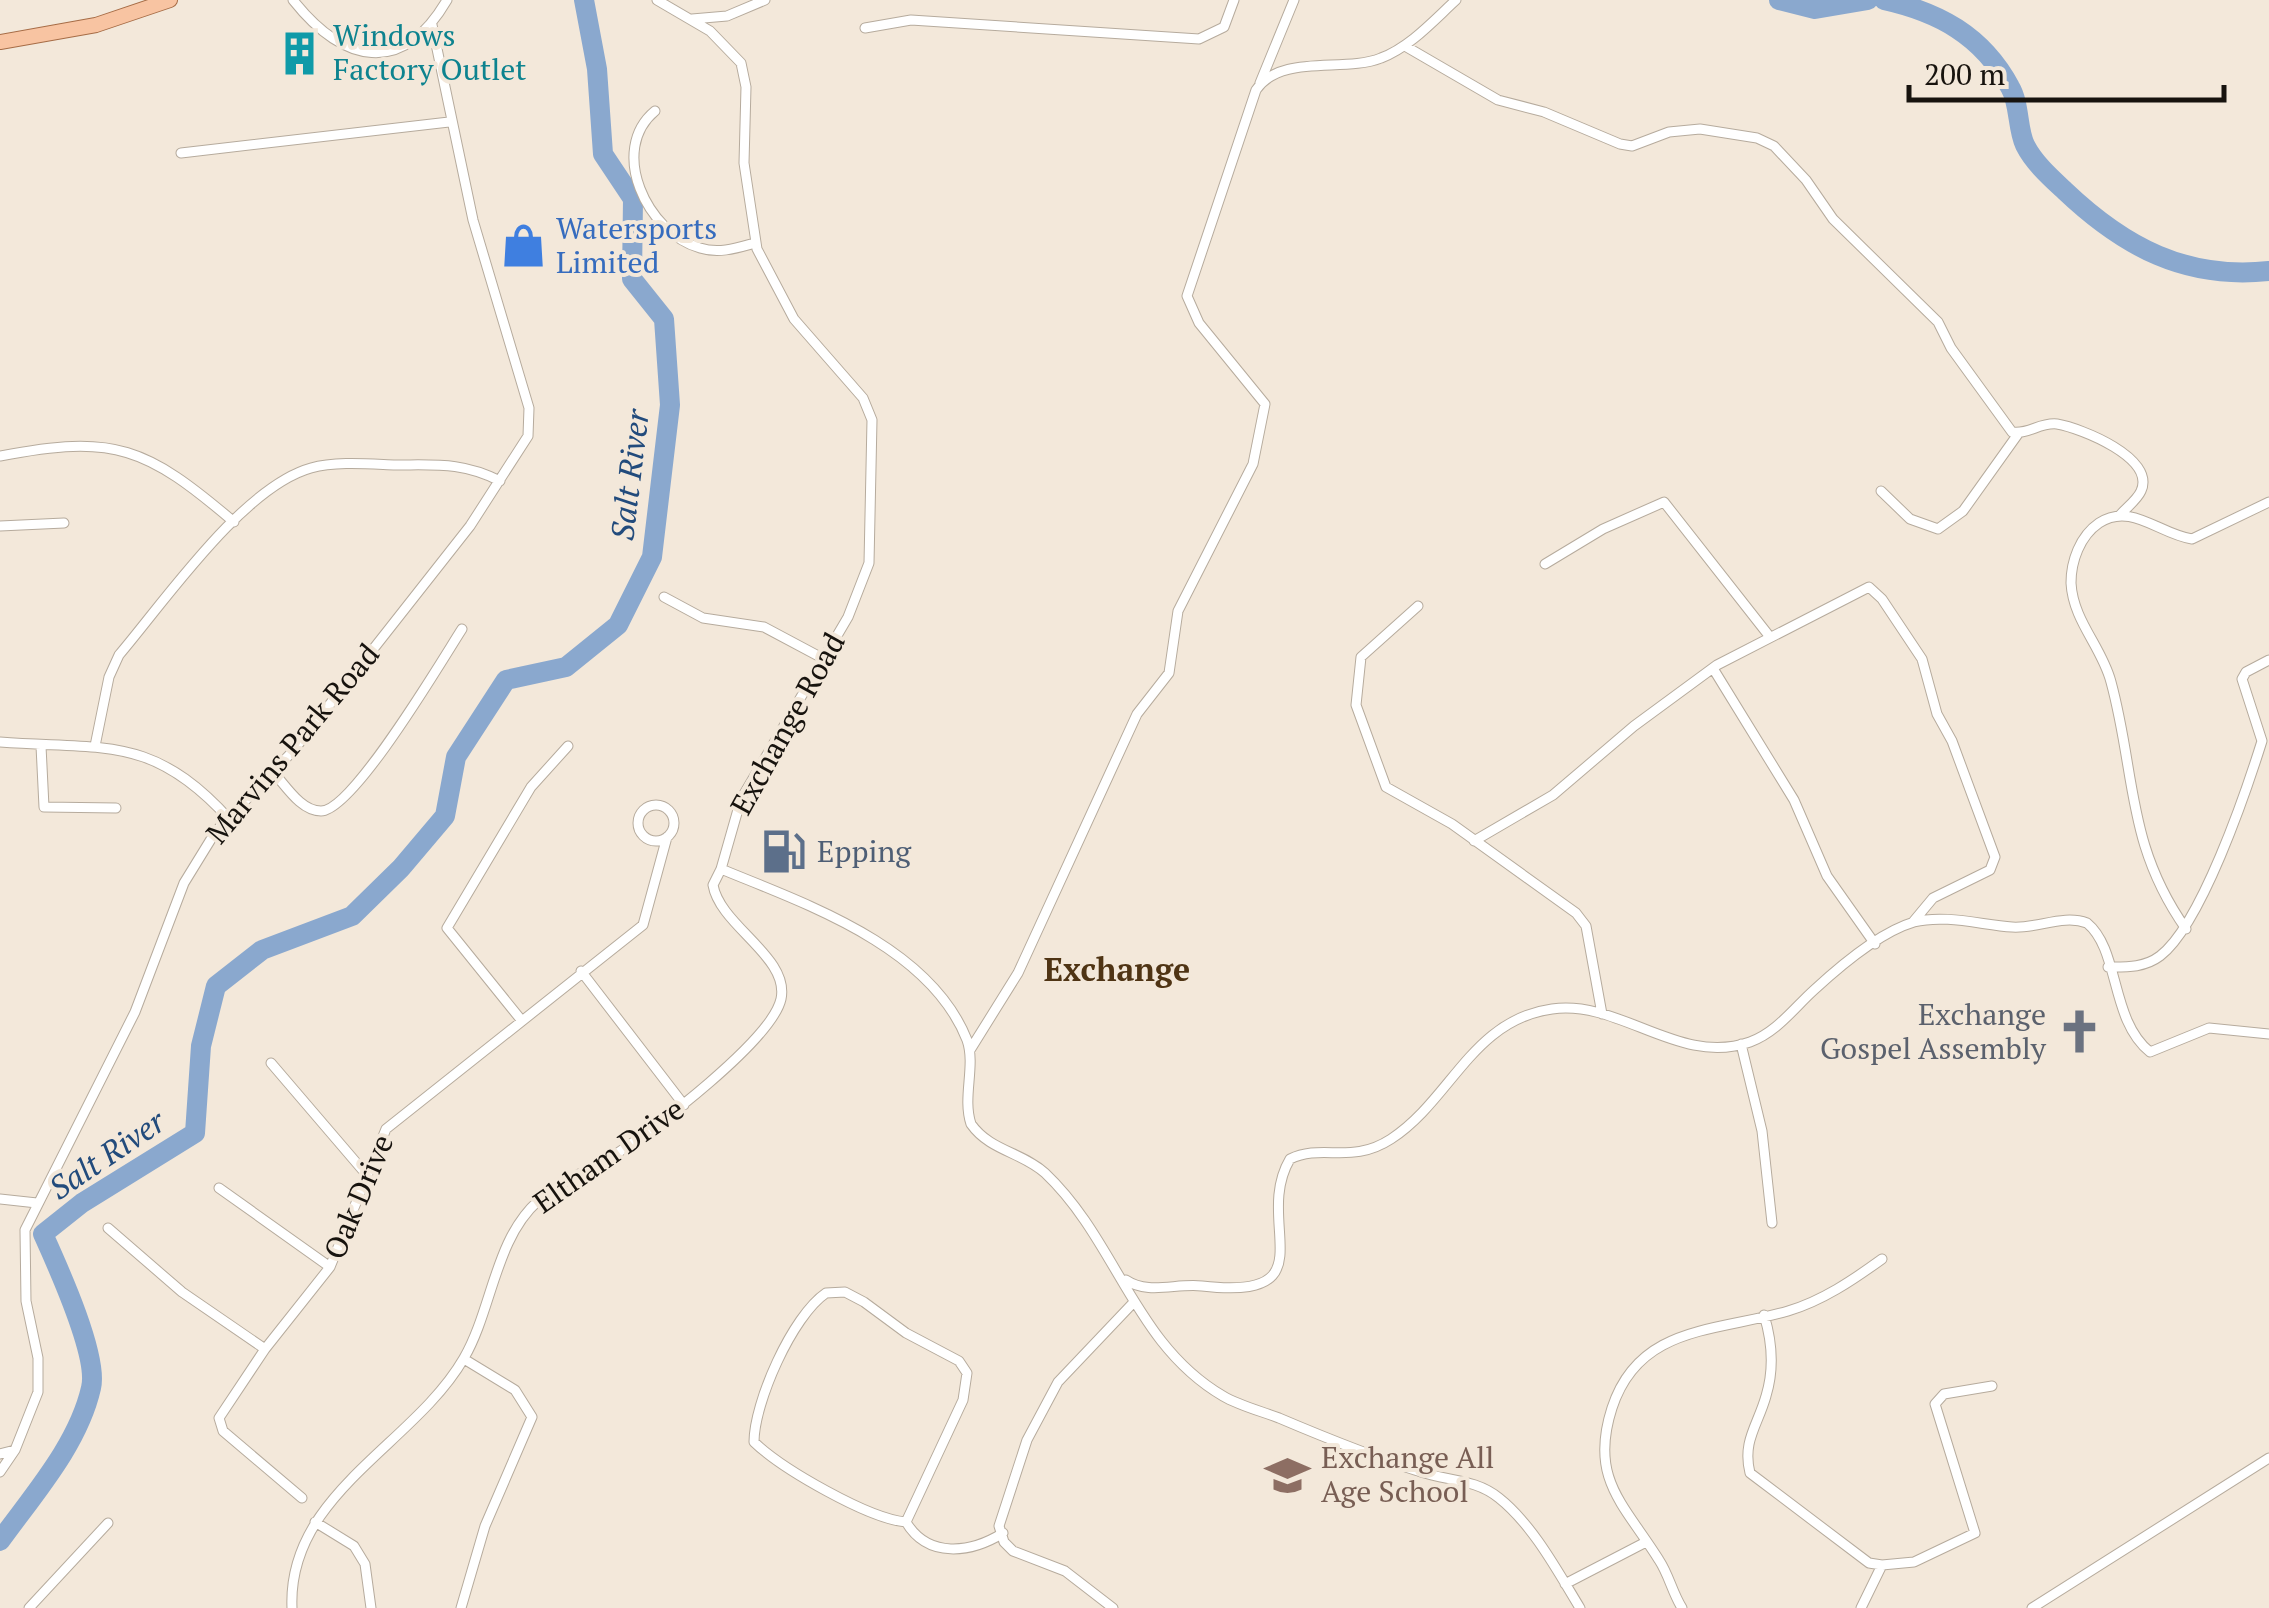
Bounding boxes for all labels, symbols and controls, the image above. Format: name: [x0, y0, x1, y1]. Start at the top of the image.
place label: Windows Factory Outlet: [333, 15, 526, 89]
building icon: Windows Factory Outlet: [276, 29, 324, 77]
scale bar: [1909, 40, 2224, 102]
text: 200 m: [1924, 54, 2005, 94]
place label: Watersports Limited: [556, 208, 717, 282]
shop icon: Watersports Limited: [499, 222, 547, 270]
water label: Salt River: [600, 406, 658, 543]
street label: Exchange Road: [721, 625, 854, 822]
street label: Marvins Park Road: [197, 635, 388, 852]
fuel station icon: Epping: [760, 828, 808, 876]
place label: Epping: [817, 831, 912, 871]
district label: Exchange: [1044, 948, 1190, 990]
place label: Exchange Gospel Assembly: [1820, 994, 2047, 1068]
church icon: Exchange Gospel Assembly: [2055, 1008, 2103, 1056]
street label: Eltham Drive: [525, 1089, 692, 1222]
water label: Salt River: [40, 1099, 174, 1208]
street label: Oak Drive: [314, 1128, 402, 1265]
place label: Exchange All Age School: [1321, 1437, 1494, 1511]
school or university icon: Exchange All Age School: [1264, 1451, 1312, 1499]

